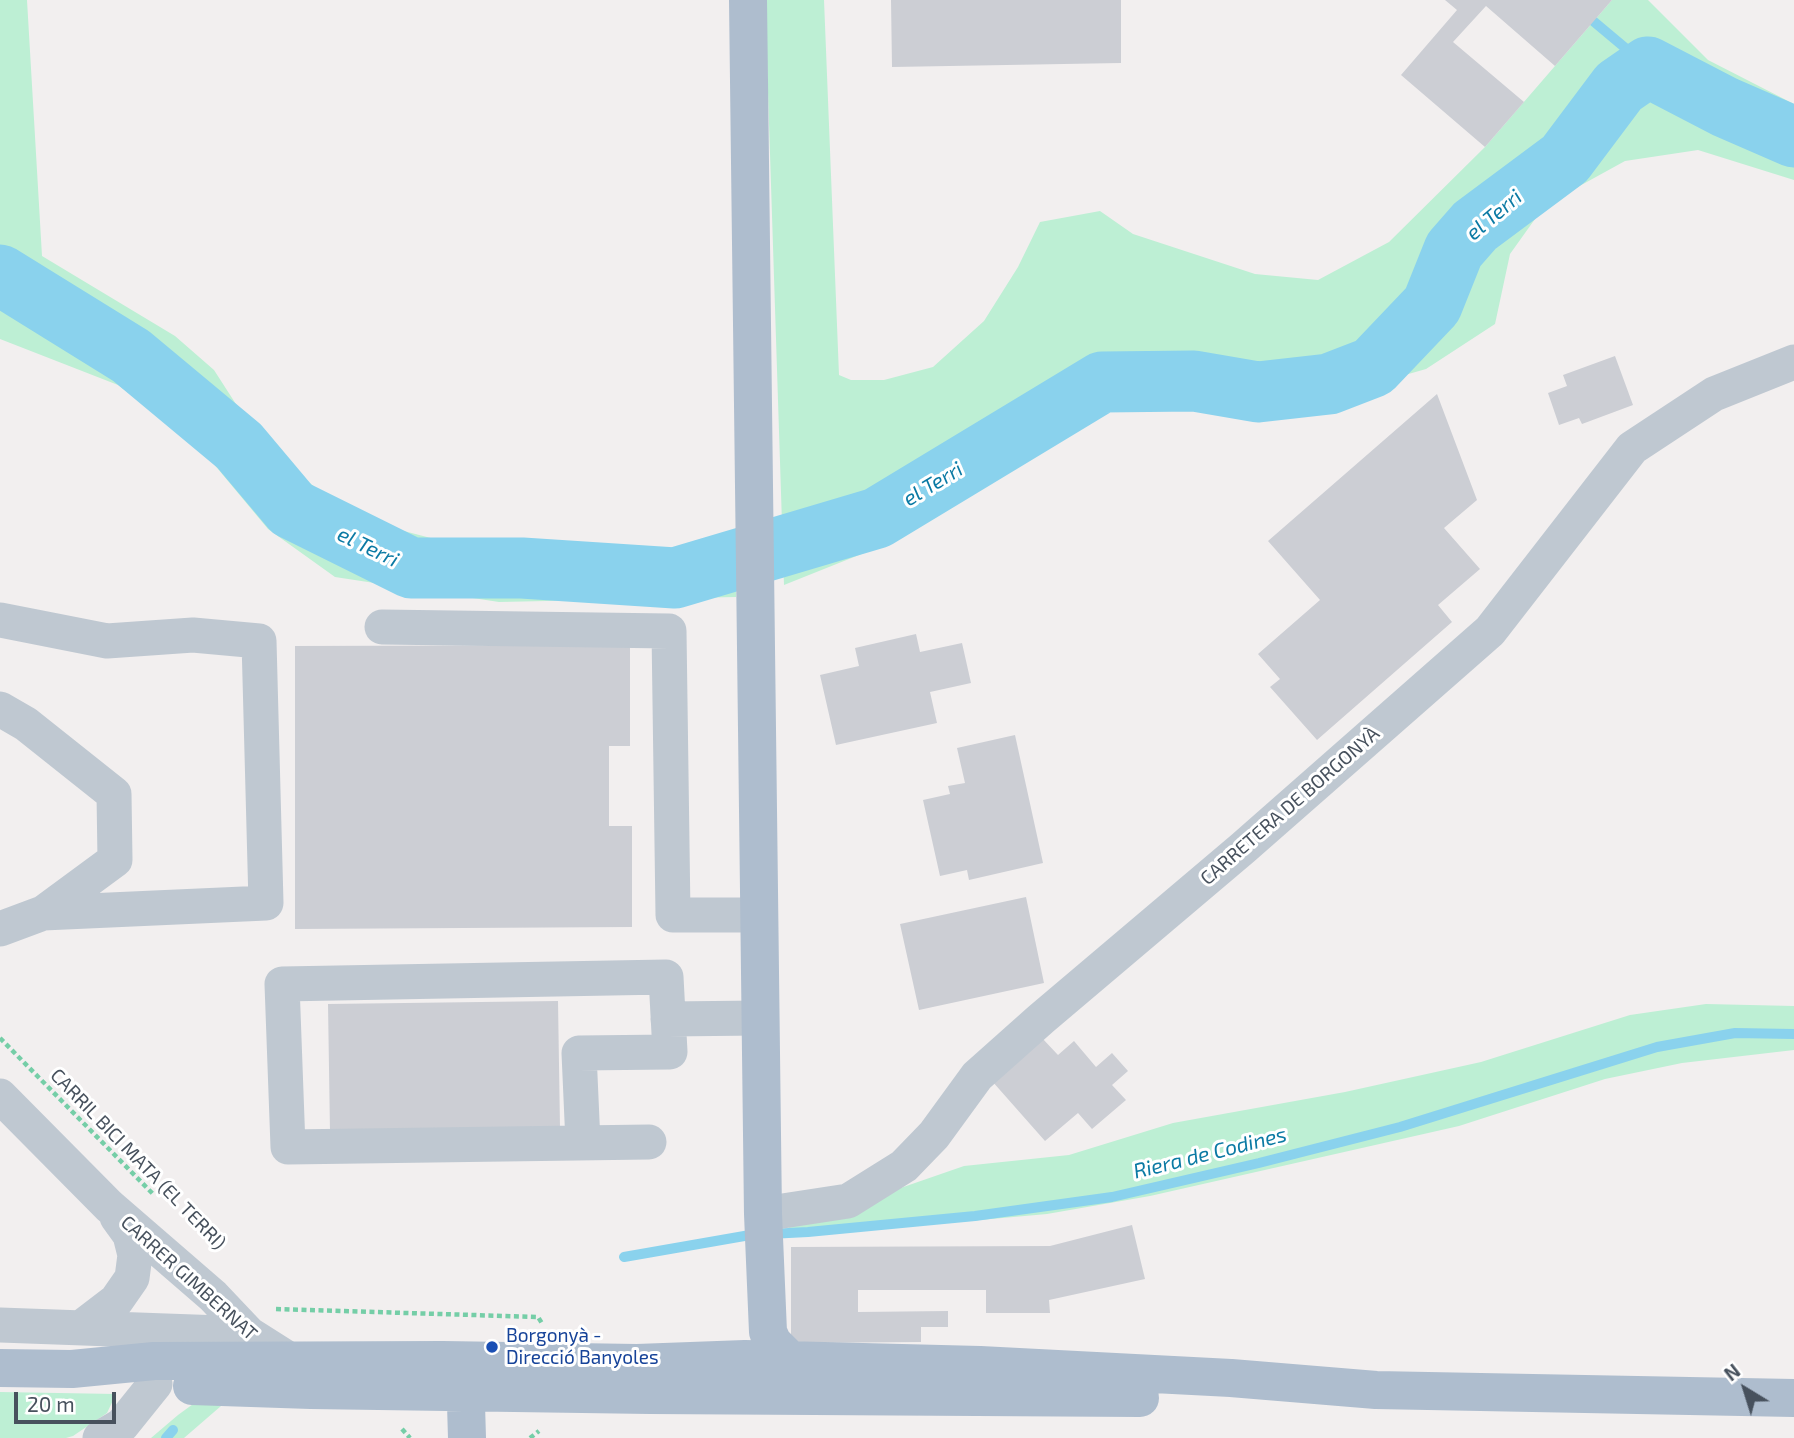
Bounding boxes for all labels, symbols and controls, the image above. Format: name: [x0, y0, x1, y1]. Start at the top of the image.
water label: el Terri: [1461, 184, 1527, 246]
water label: el Terri: [899, 456, 967, 512]
water label: el Terri: [333, 521, 403, 573]
street label: CARRETERA DE BORGONYÀ: [1196, 722, 1384, 890]
street label: CARRIL BICI MATA (EL TERRI): [46, 1064, 230, 1254]
water label: Riera de Codines: [1131, 1122, 1289, 1184]
street label: CARRER GIMBERNAT: [116, 1211, 262, 1345]
place label: Borgonyà - Direcció Banyoles: [506, 1325, 659, 1369]
marker: Borgonyà - Direcció Banyoles: [484, 1339, 500, 1355]
north arrow: [1710, 1354, 1780, 1424]
text: N: [1719, 1359, 1744, 1385]
scale bar: [18, 1378, 119, 1422]
text: 20 m: [27, 1391, 75, 1416]

